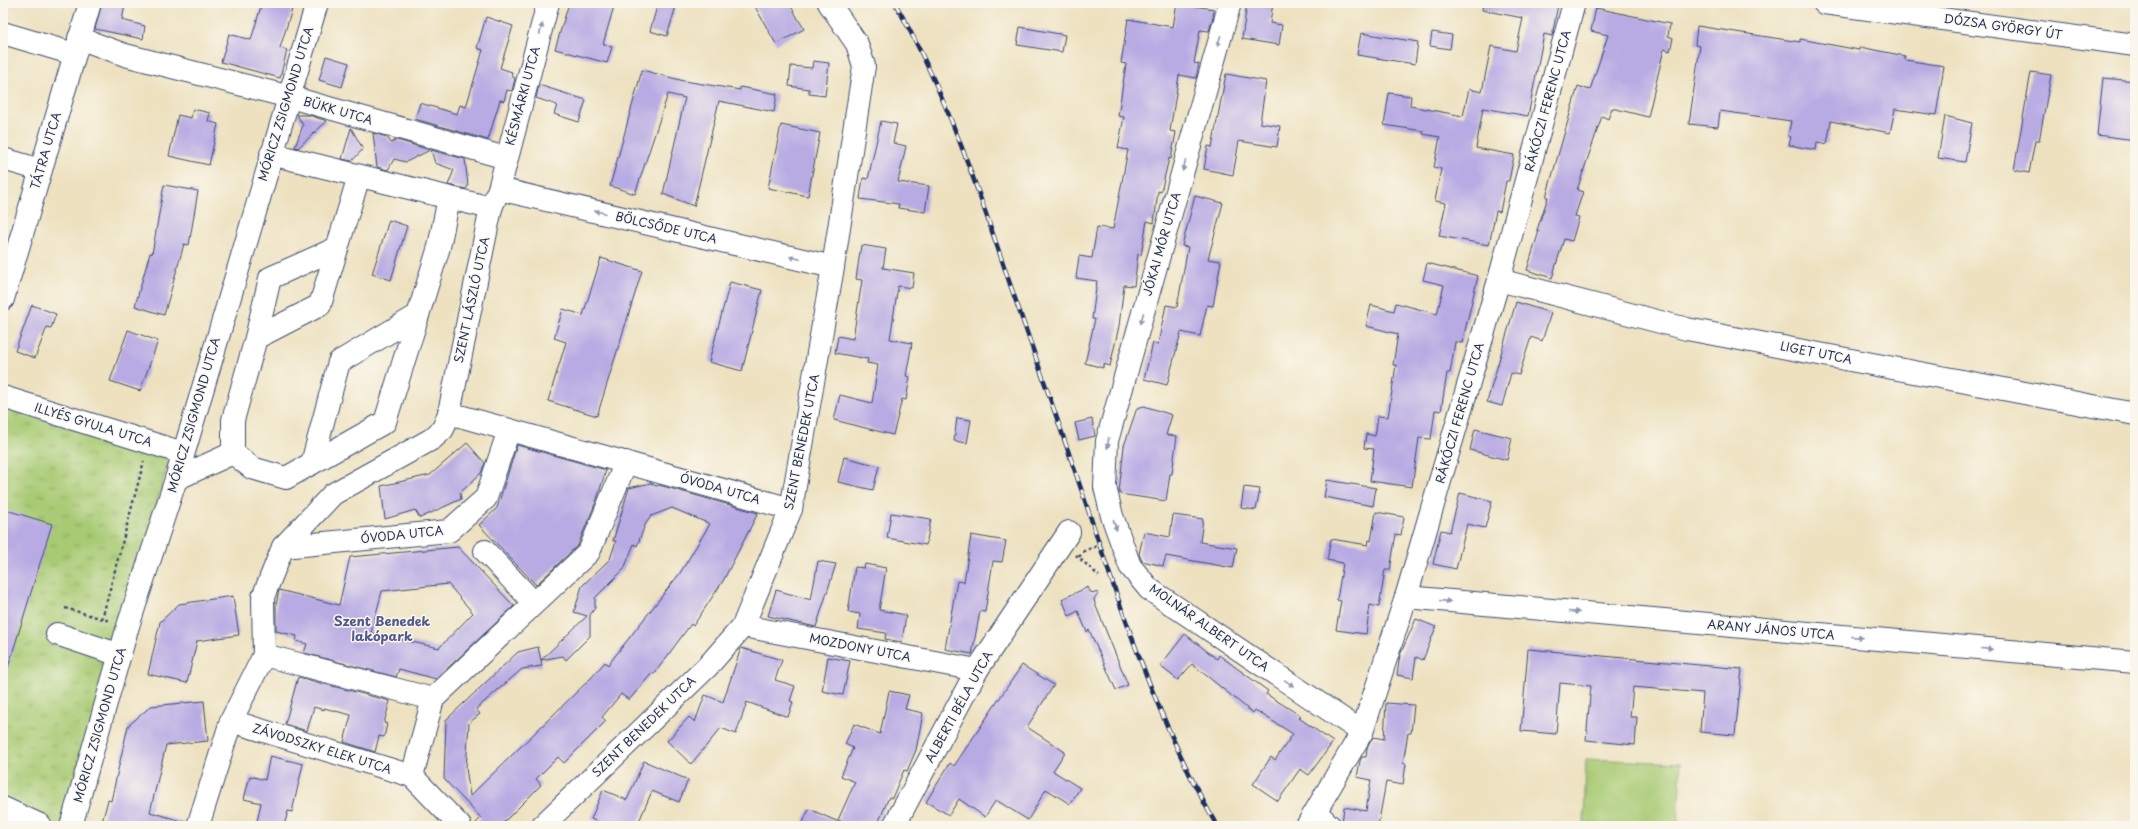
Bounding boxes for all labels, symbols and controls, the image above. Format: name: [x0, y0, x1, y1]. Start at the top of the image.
street label: DÓZSA GYÖRGY ÚT: [1943, 9, 2064, 43]
one-way arrow: [538, 23, 544, 35]
street label: MÓRICZ ZSIGMOND UTCA: [253, 24, 317, 183]
street label: RÁKÓCZI FERENC UTCA: [1519, 28, 1575, 174]
one-way arrow: [1216, 35, 1222, 47]
street label: KÉSMÁRKI UTCA: [500, 44, 544, 147]
street label: BÜKK UTCA: [301, 92, 375, 129]
street label: TÁTRA UTCA: [25, 110, 65, 192]
one-way arrow: [1181, 160, 1187, 172]
street label: JÓKAI MÓR UTCA: [1138, 190, 1184, 298]
street label: BÖLCSŐDE UTCA: [614, 207, 719, 247]
one-way arrow: [594, 209, 607, 215]
street label: SZENT LÁSZLÓ UTCA: [449, 235, 493, 365]
one-way arrow: [789, 255, 801, 261]
one-way arrow: [1139, 312, 1145, 324]
street label: MÓRICZ ZSIGMOND UTCA: [162, 335, 224, 494]
street label: LIGET UTCA: [1779, 336, 1854, 368]
street label: RÁKÓCZI FERENC UTCA: [1430, 340, 1488, 485]
street label: SZENT BENEDEK UTCA: [779, 372, 823, 512]
street label: ILLYÉS GYULA UTCA: [32, 398, 154, 451]
one-way arrow: [1105, 437, 1111, 449]
street label: ÓVODA UTCA: [678, 468, 763, 508]
one-way arrow: [1112, 519, 1118, 531]
street label: ÓVODA UTCA: [360, 521, 444, 547]
street label: MOLNÁR ALBERT UTCA: [1146, 579, 1273, 675]
one-way arrow: [1439, 597, 1451, 604]
one-way arrow: [1568, 609, 1580, 616]
district label: Szent Benedek lakópark: [334, 611, 430, 645]
street label: ARANY JÁNOS UTCA: [1707, 614, 1836, 644]
street label: MOZDONY UTCA: [808, 628, 913, 666]
one-way arrow: [1851, 634, 1863, 641]
street label: MÓRICZ ZSIGMOND UTCA: [68, 645, 130, 804]
one-way arrow: [1981, 646, 1993, 652]
street label: ALBERTI BÉLA UTCA: [920, 647, 996, 766]
street label: SZENT BENEDEK UTCA: [587, 672, 699, 781]
one-way arrow: [1284, 679, 1294, 687]
street label: ZÁVODSZKY ELEK UTCA: [250, 718, 394, 778]

